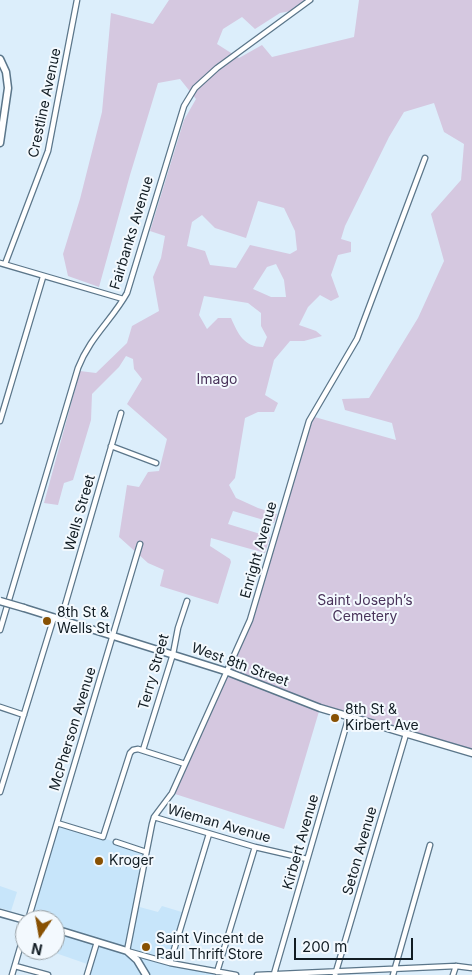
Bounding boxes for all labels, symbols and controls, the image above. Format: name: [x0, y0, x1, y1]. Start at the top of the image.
street label: Crestline Avenue: [25, 47, 65, 159]
street label: Fairbanks Avenue: [107, 174, 157, 292]
park label: Imago: [197, 372, 237, 388]
street label: Wells Street: [61, 473, 99, 553]
street label: Enright Avenue: [237, 500, 281, 600]
park label: Saint Joseph’s Cemetery: [317, 593, 413, 626]
place label: 8th St & Wells St: [57, 605, 110, 638]
marker: 8th St & Wells St: [41, 615, 53, 627]
street label: Terry Street: [135, 632, 173, 712]
street label: West 8th Street: [189, 640, 291, 690]
street label: McPherson Avenue: [46, 665, 100, 793]
place label: 8th St & Kirbert Ave: [345, 702, 419, 734]
marker: 8th St & Kirbert Ave: [329, 712, 341, 724]
street label: Kirbert Avenue: [279, 792, 323, 892]
street label: Wieman Avenue: [165, 801, 273, 847]
street label: Seton Avenue: [339, 805, 381, 897]
place label: Kroger: [109, 853, 154, 869]
marker: Kroger: [93, 855, 105, 867]
north arrow: [15, 910, 65, 960]
scale bar: [297, 928, 416, 960]
place label: Saint Vincent de Paul Thrift Store: [156, 931, 264, 964]
text: 200 m: [302, 937, 347, 956]
text: N: [30, 940, 44, 959]
marker: Saint Vincent de Paul Thrift Store: [140, 941, 152, 953]

